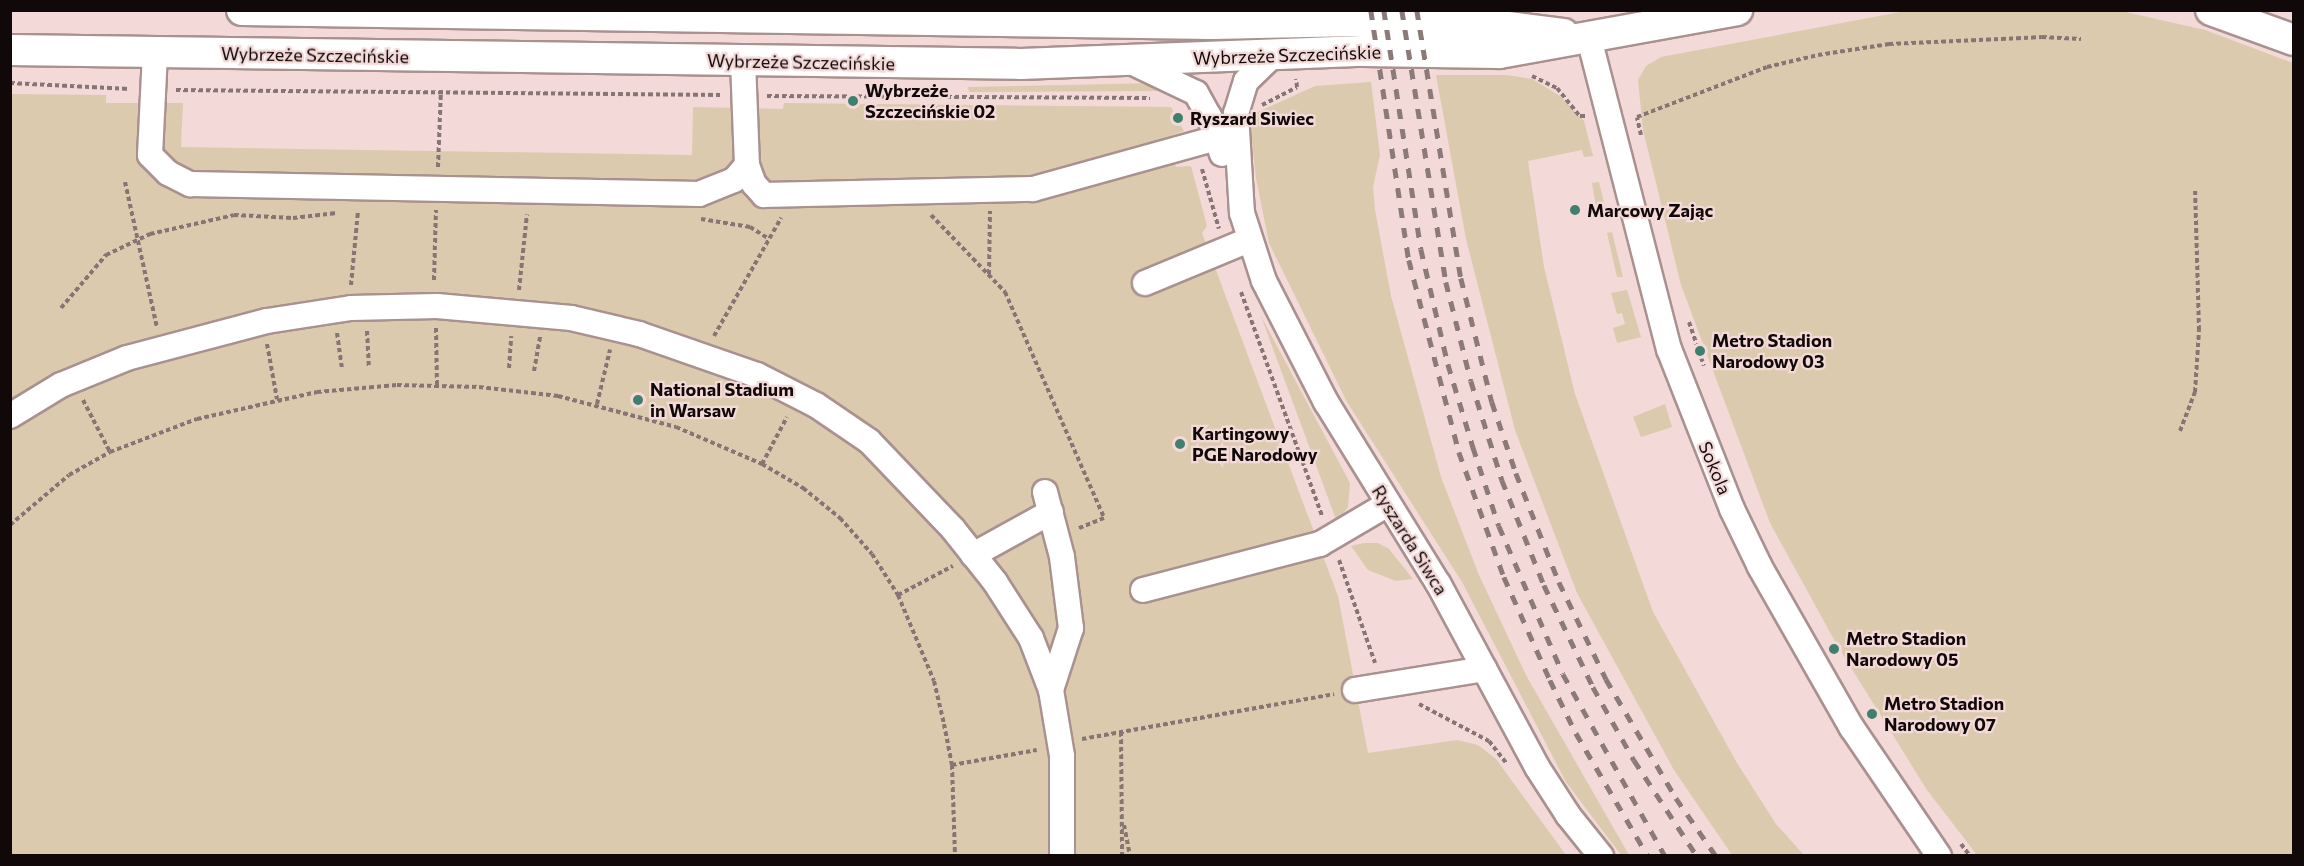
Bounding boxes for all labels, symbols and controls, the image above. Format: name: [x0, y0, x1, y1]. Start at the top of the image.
street label: Wybrzeże Szczecińskie: [1193, 41, 1381, 69]
street label: Wybrzeże Szczecińskie: [221, 43, 409, 67]
street label: Wybrzeże Szczecińskie: [707, 50, 895, 74]
place label: Wybrzeże Szczecińskie 02: [865, 80, 995, 122]
marker: Wybrzeże Szczecińskie 02: [846, 94, 860, 108]
place label: Ryszard Siwiec: [1190, 107, 1314, 129]
marker: Ryszard Siwiec: [1171, 111, 1185, 125]
place label: Marcowy Zając: [1587, 199, 1713, 221]
marker: Marcowy Zając: [1568, 203, 1582, 217]
place label: Metro Stadion Narodowy 03: [1712, 330, 1832, 372]
marker: Metro Stadion Narodowy 03: [1693, 344, 1707, 358]
place label: National Stadium in Warsaw: [650, 379, 794, 422]
marker: National Stadium in Warsaw: [631, 393, 645, 407]
place label: Kartingowy PGE Narodowy: [1192, 423, 1318, 466]
marker: Kartingowy PGE Narodowy: [1173, 437, 1187, 451]
street label: Sokola: [1694, 438, 1736, 498]
street label: Ryszarda Siwca: [1368, 481, 1452, 599]
place label: Metro Stadion Narodowy 05: [1846, 628, 1966, 670]
marker: Metro Stadion Narodowy 05: [1827, 642, 1841, 656]
place label: Metro Stadion Narodowy 07: [1884, 693, 2004, 736]
marker: Metro Stadion Narodowy 07: [1865, 707, 1879, 721]

